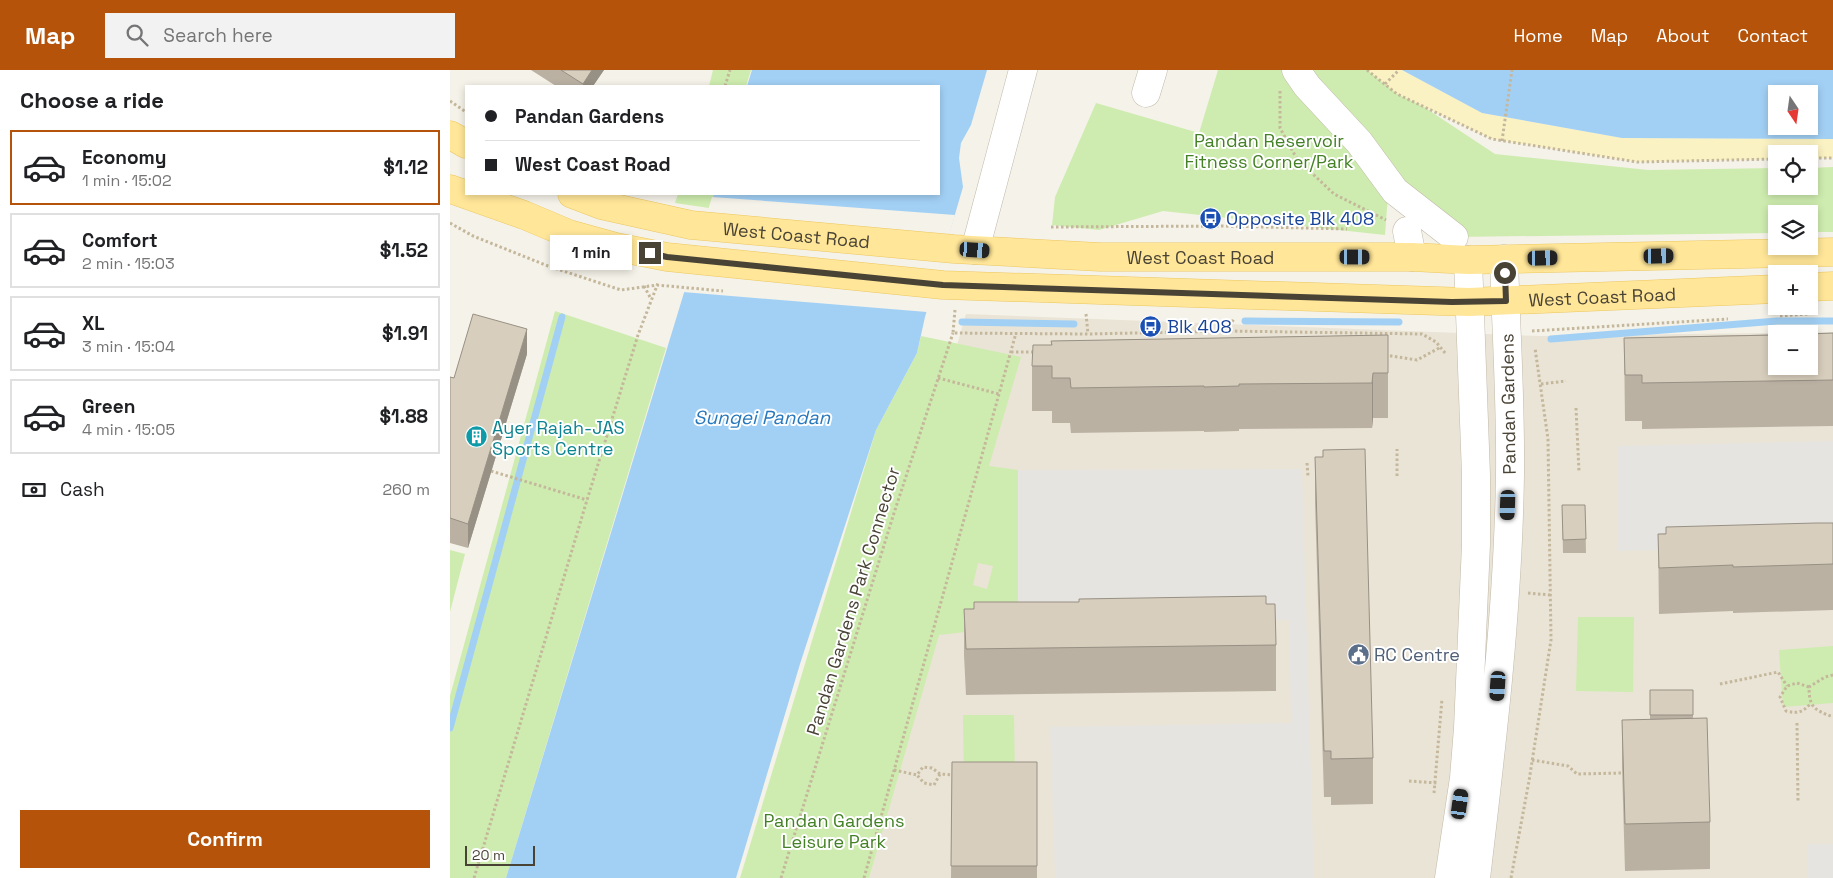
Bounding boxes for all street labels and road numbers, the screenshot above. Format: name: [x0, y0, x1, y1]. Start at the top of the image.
street label: West Coast Road: [722, 216, 871, 253]
street label: West Coast Road: [1127, 246, 1274, 269]
street label: West Coast Road: [1528, 282, 1676, 311]
street label: Pandan Gardens: [1495, 333, 1521, 475]
street label: Pandan Gardens Park Connector: [801, 464, 905, 738]

